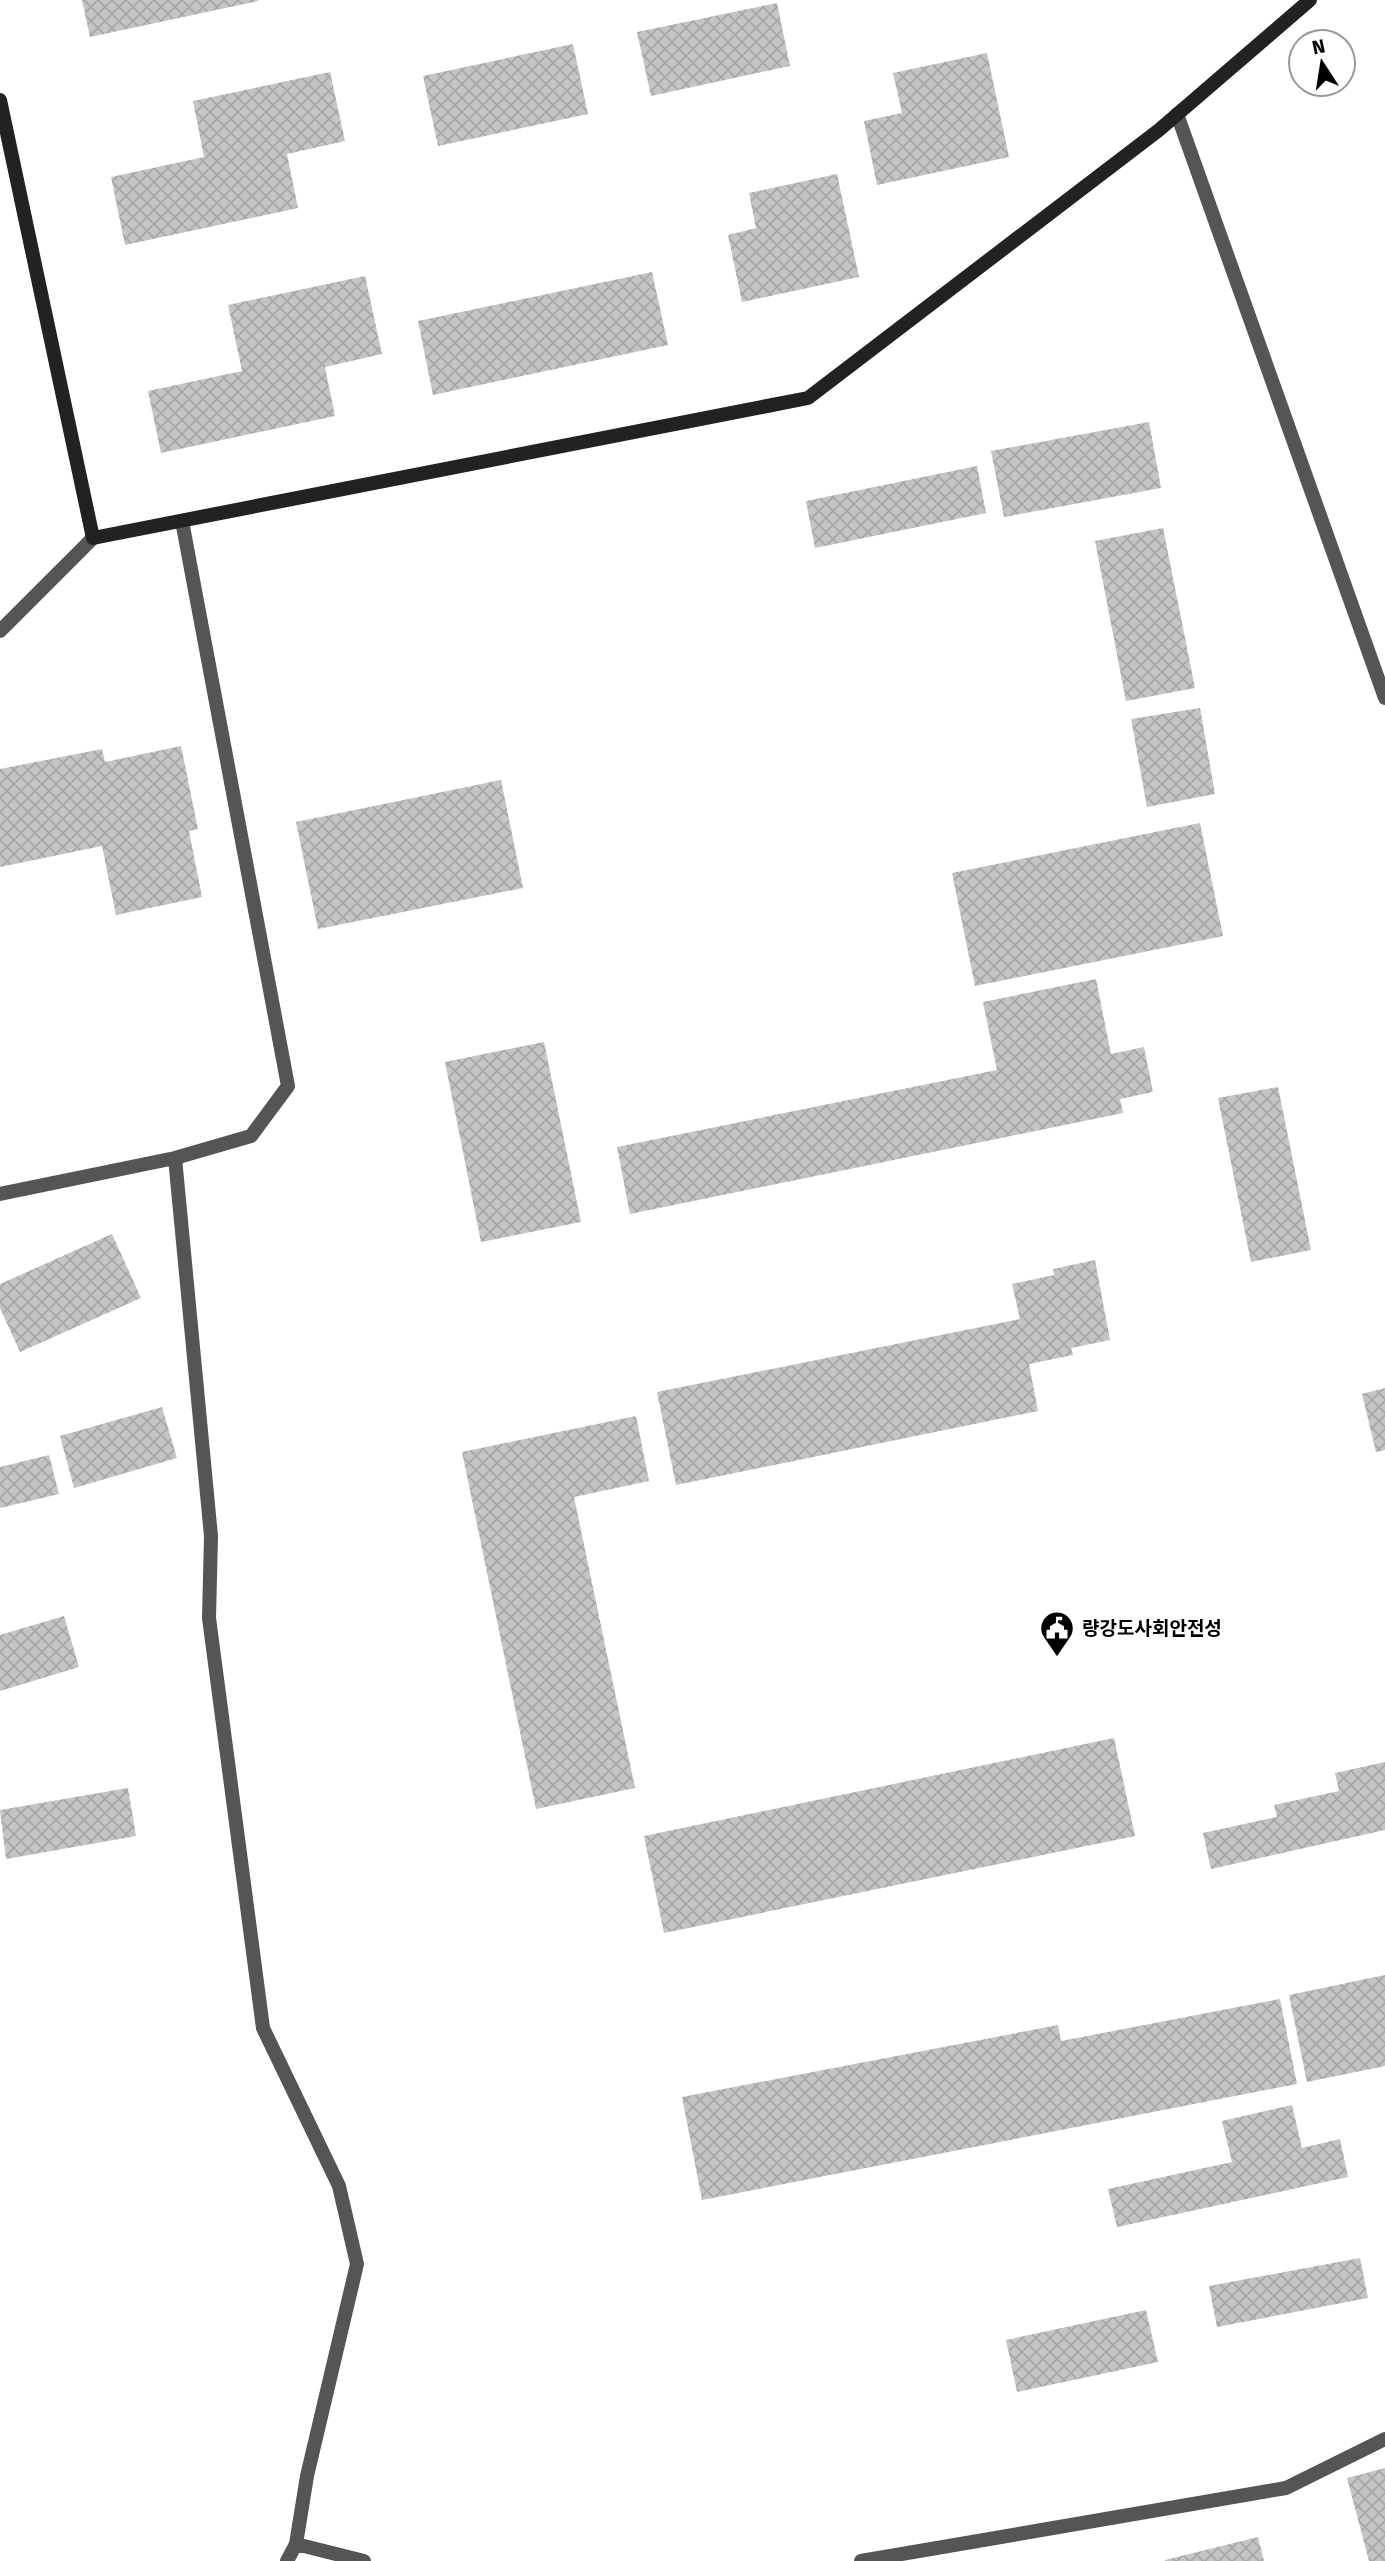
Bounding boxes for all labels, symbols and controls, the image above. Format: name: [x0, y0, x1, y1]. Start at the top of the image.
north arrow: [1287, 28, 1357, 98]
text: N: [1310, 34, 1327, 59]
public building icon: 량강도사회안전성: [1038, 1609, 1076, 1658]
place label: 량강도사회안전성: [1082, 1617, 1222, 1640]

